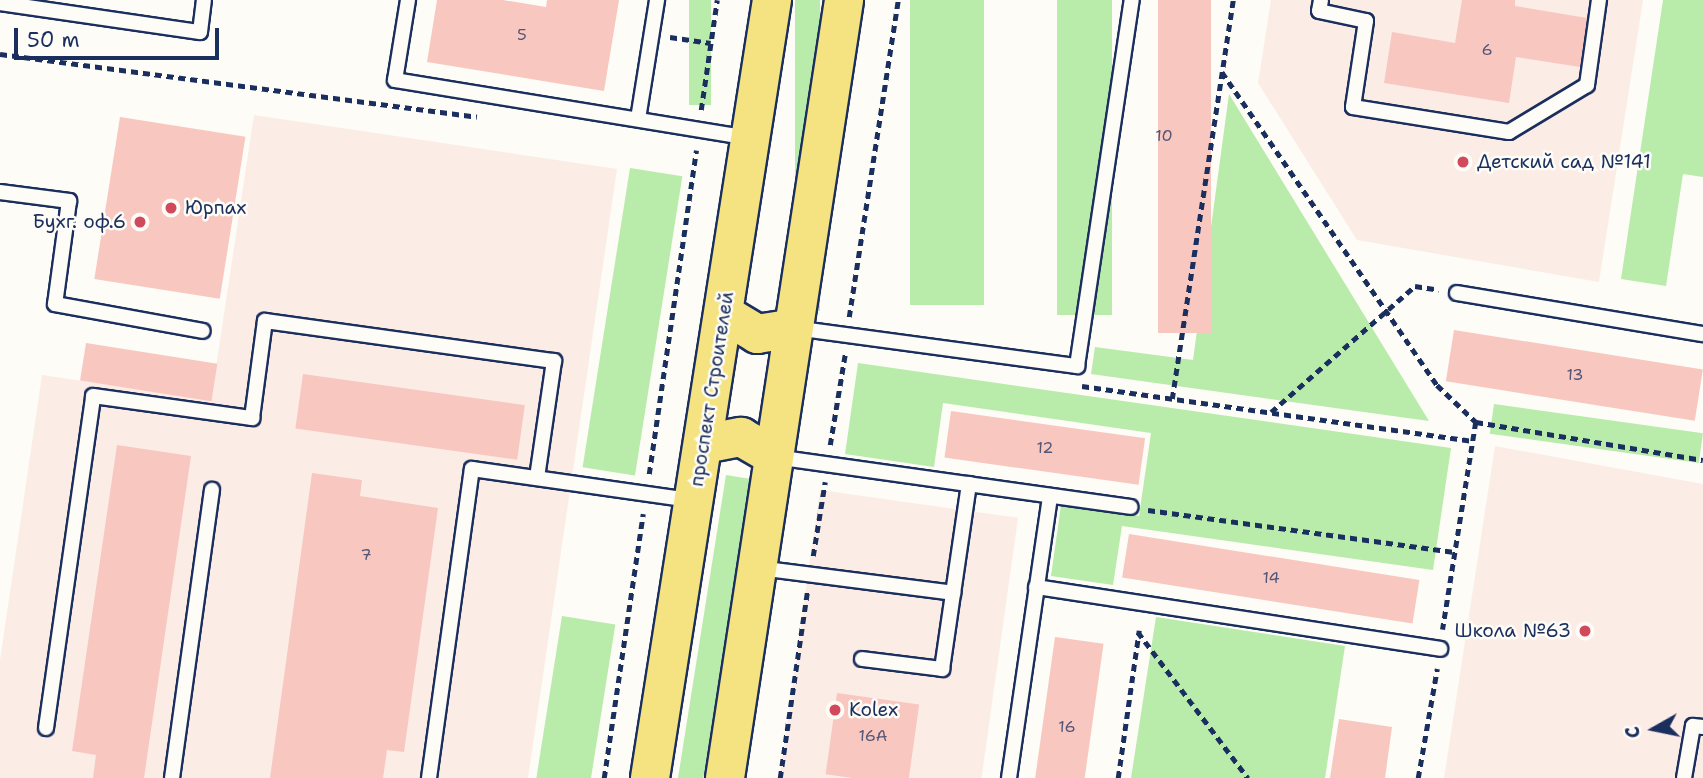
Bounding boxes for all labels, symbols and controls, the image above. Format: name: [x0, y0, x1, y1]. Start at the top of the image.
scale bar: [18, 14, 222, 58]
house number: 5: [517, 25, 527, 45]
text: 50 m: [27, 26, 80, 54]
house number: 6: [1481, 40, 1493, 60]
house number: 10: [1155, 126, 1173, 146]
place label: Детский сад №141: [1477, 151, 1651, 173]
marker: Детский сад №141: [1455, 154, 1471, 170]
place label: Юрпах: [185, 197, 246, 219]
marker: Юрпах: [163, 200, 179, 216]
place label: Бухг. оф.6: [33, 211, 126, 233]
marker: Бухг. оф.6: [132, 214, 148, 230]
street label: проспект Строителей: [685, 290, 739, 488]
house number: 13: [1566, 365, 1584, 385]
house number: 12: [1036, 438, 1054, 458]
house number: 7: [360, 545, 372, 565]
house number: 14: [1262, 568, 1280, 588]
place label: Школа №63: [1455, 620, 1571, 642]
marker: Школа №63: [1577, 623, 1593, 639]
north arrow: [1619, 694, 1689, 764]
place label: Kolex: [849, 699, 898, 721]
marker: Kolex: [827, 702, 843, 718]
house number: 16: [1058, 717, 1076, 737]
text: С: [1620, 725, 1646, 740]
house number: 16А: [859, 726, 887, 746]

